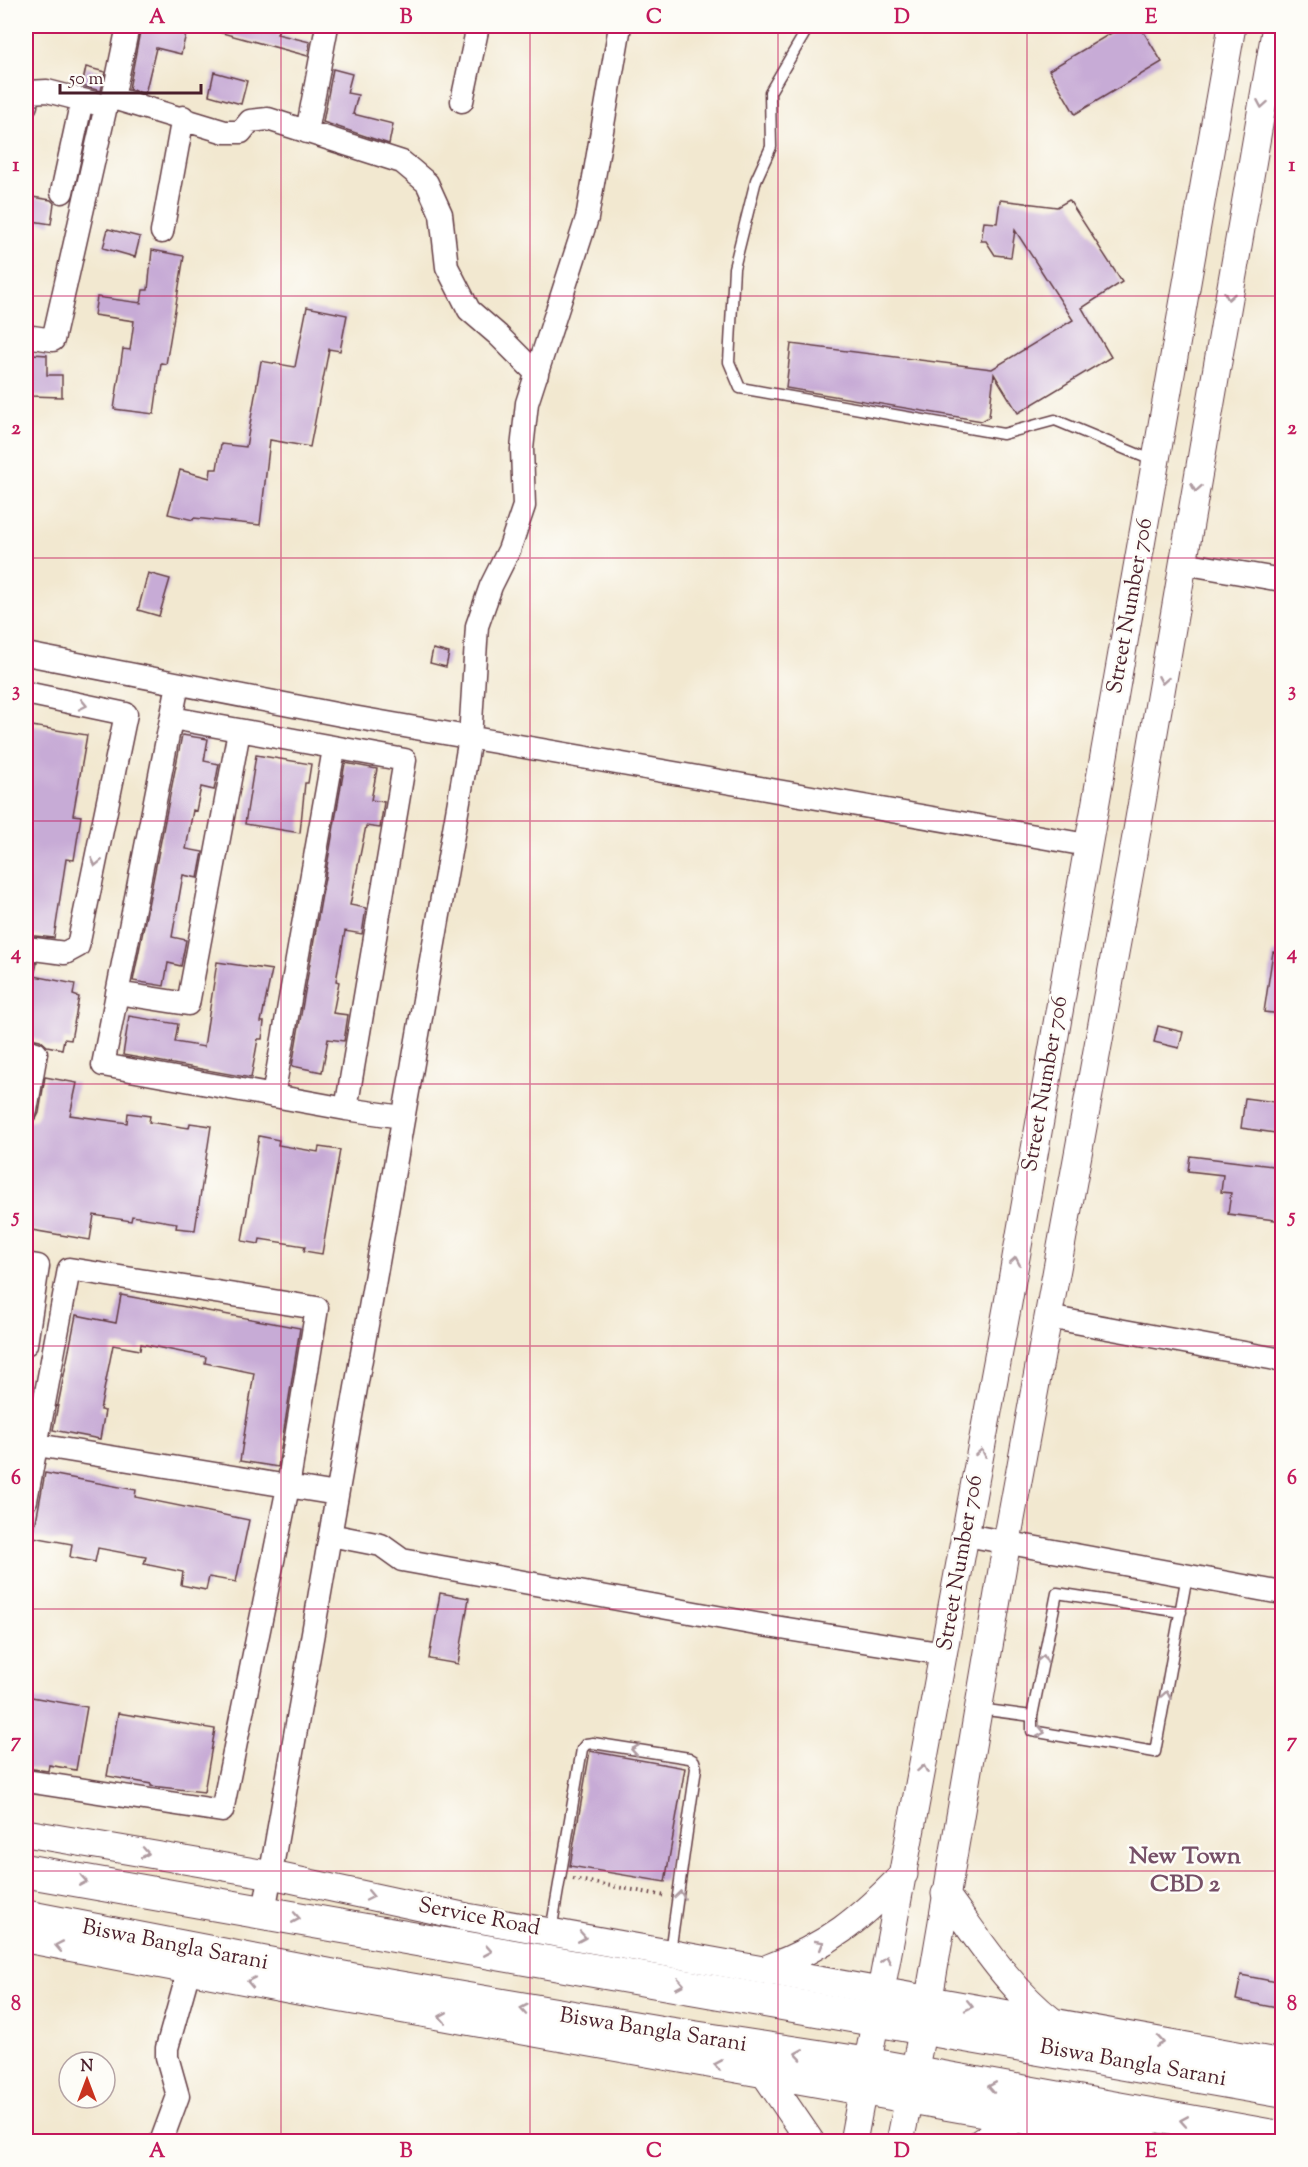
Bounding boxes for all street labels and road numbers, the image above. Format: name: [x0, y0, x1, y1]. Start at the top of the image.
street label: Street Number 706: [1100, 516, 1162, 696]
street label: Street Number 706: [1015, 994, 1077, 1174]
street label: Street Number 706: [930, 1473, 992, 1653]
street label: Service Road: [415, 1891, 543, 1945]
street label: Biswa Bangla Sarani: [79, 1912, 271, 1980]
street label: Biswa Bangla Sarani: [557, 2000, 749, 2062]
street label: Biswa Bangla Sarani: [1037, 2032, 1229, 2096]

